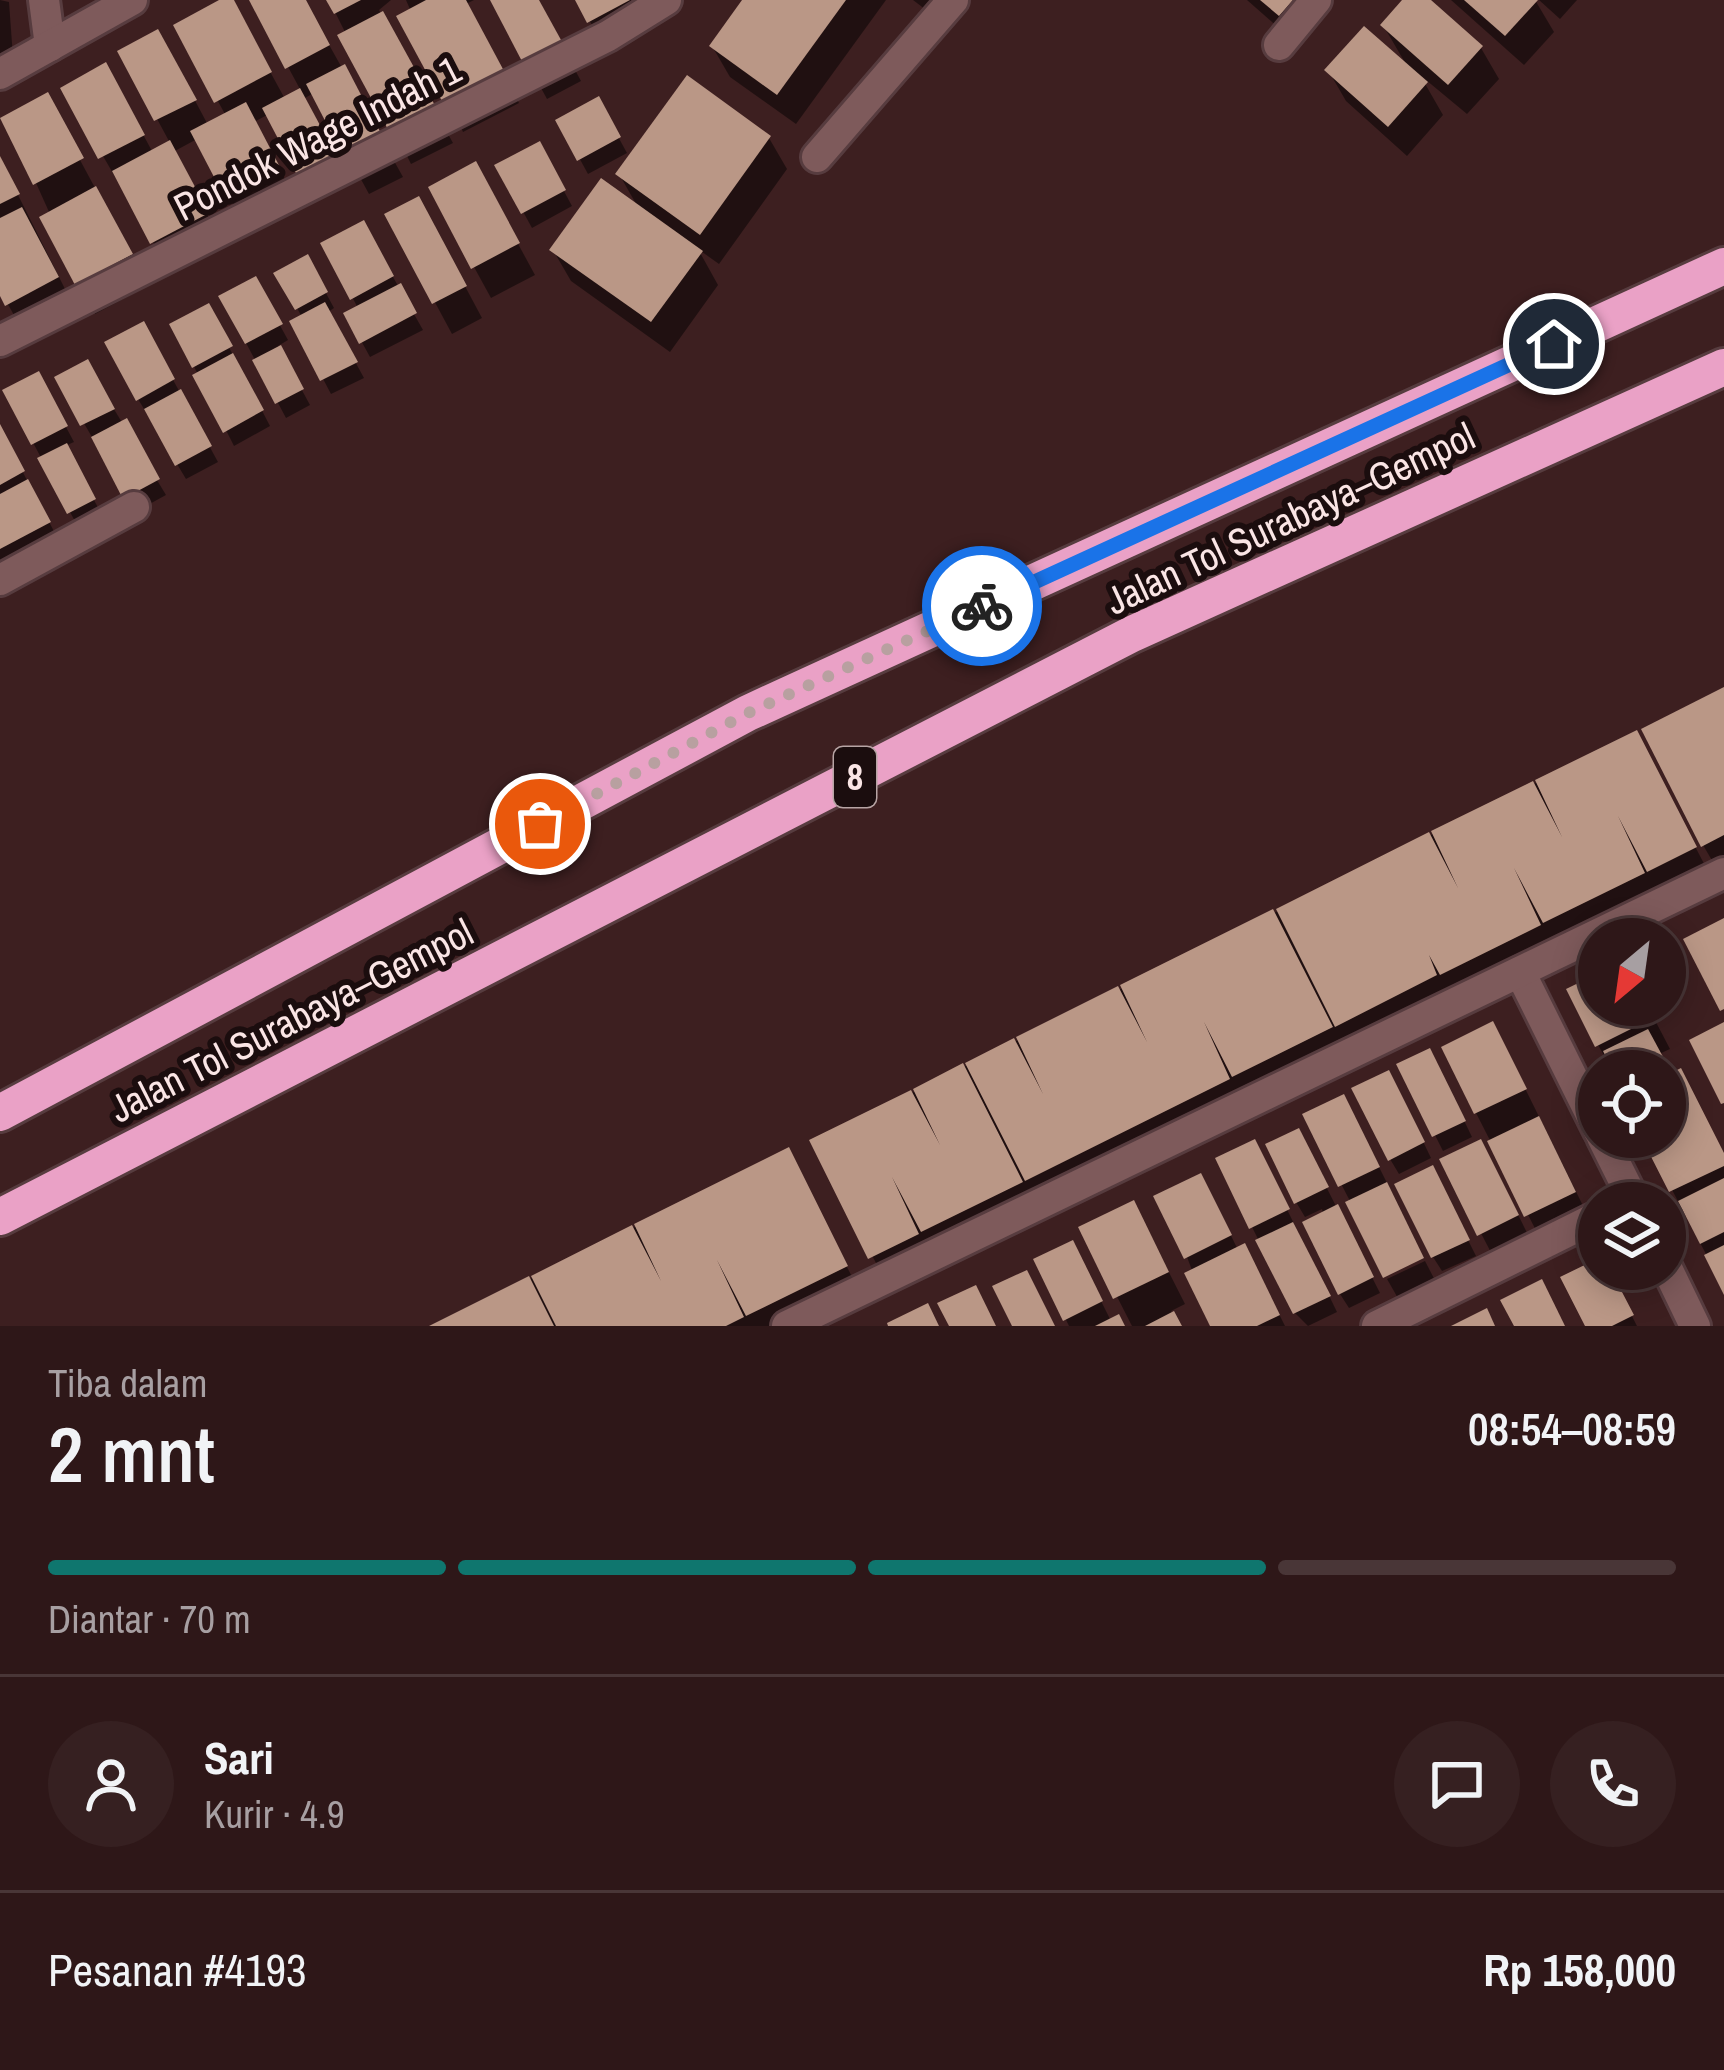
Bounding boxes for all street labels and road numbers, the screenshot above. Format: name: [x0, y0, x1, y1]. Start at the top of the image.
street label: Pondok Wage Indah 1: [165, 43, 469, 233]
street label: Jalan Tol Surabaya–Gempol: [1097, 410, 1483, 626]
road number: 8: [834, 747, 876, 807]
street label: Jalan Tol Surabaya–Gempol: [100, 906, 482, 1134]

